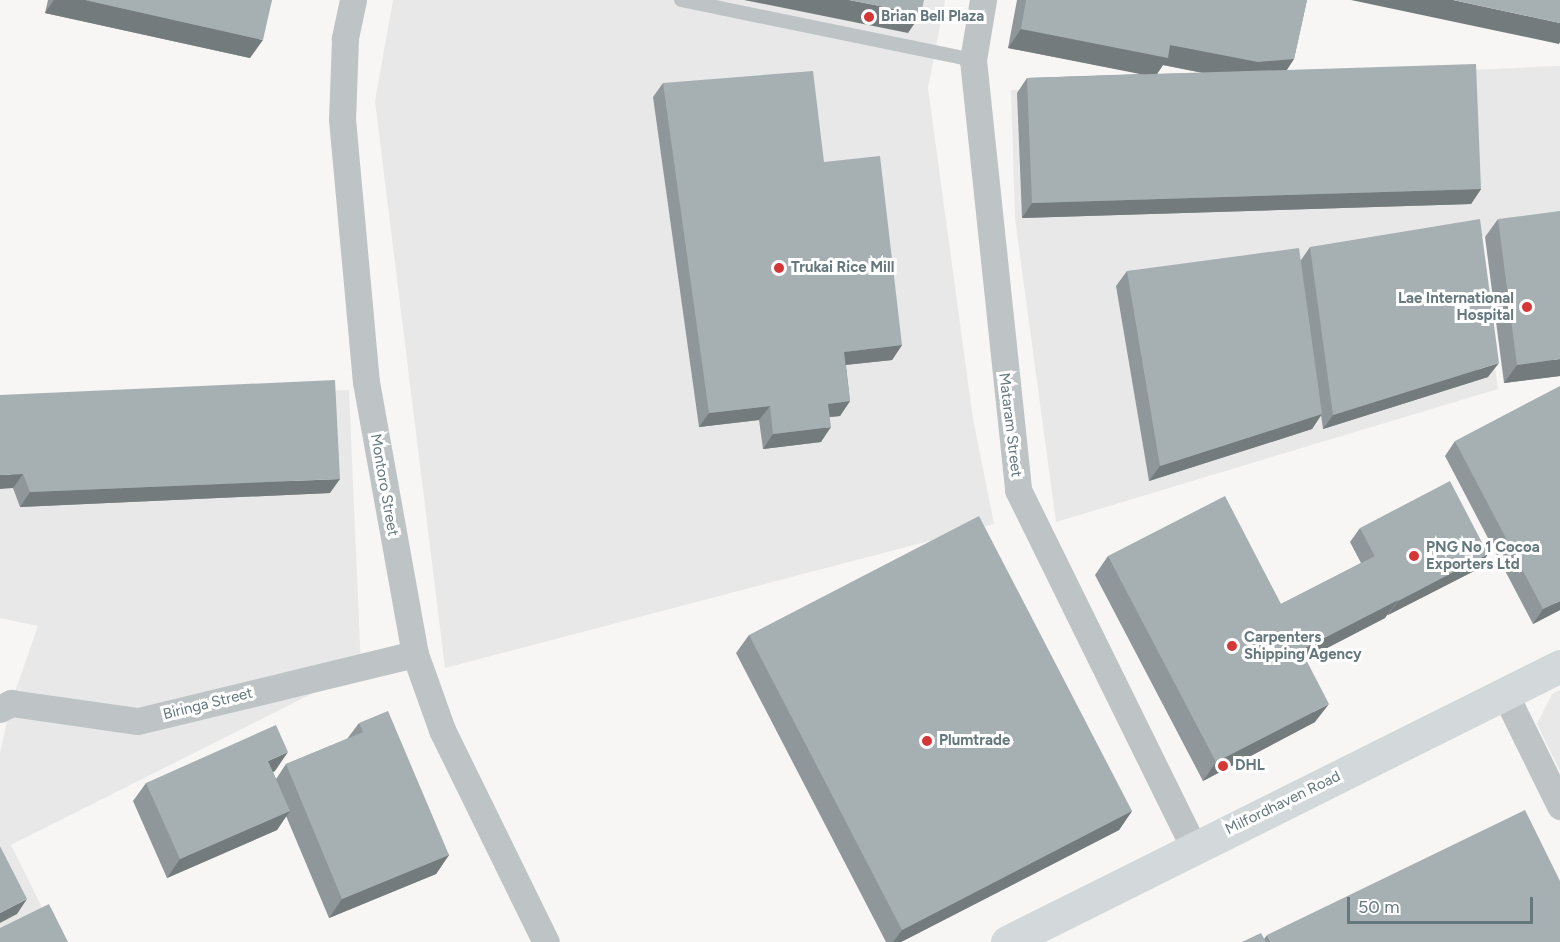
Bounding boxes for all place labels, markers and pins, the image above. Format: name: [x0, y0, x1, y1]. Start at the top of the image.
place label: Brian Bell Plaza: [881, 8, 984, 26]
marker: Brian Bell Plaza: [862, 10, 876, 24]
place label: Trukai Rice Mill: [791, 259, 894, 277]
marker: Trukai Rice Mill: [772, 261, 786, 275]
place label: Lae International Hospital: [1398, 289, 1514, 324]
marker: Lae International Hospital: [1518, 298, 1536, 316]
place label: PNG No 1 Cocoa Exporters Ltd: [1426, 538, 1540, 573]
marker: PNG No 1 Cocoa Exporters Ltd: [1407, 549, 1421, 563]
place label: Carpenters Shipping Agency: [1244, 628, 1362, 663]
marker: Carpenters Shipping Agency: [1225, 639, 1239, 653]
place label: Plumtrade: [939, 732, 1010, 750]
marker: Plumtrade: [920, 734, 934, 748]
place label: DHL: [1235, 757, 1265, 775]
marker: DHL: [1216, 759, 1230, 773]

